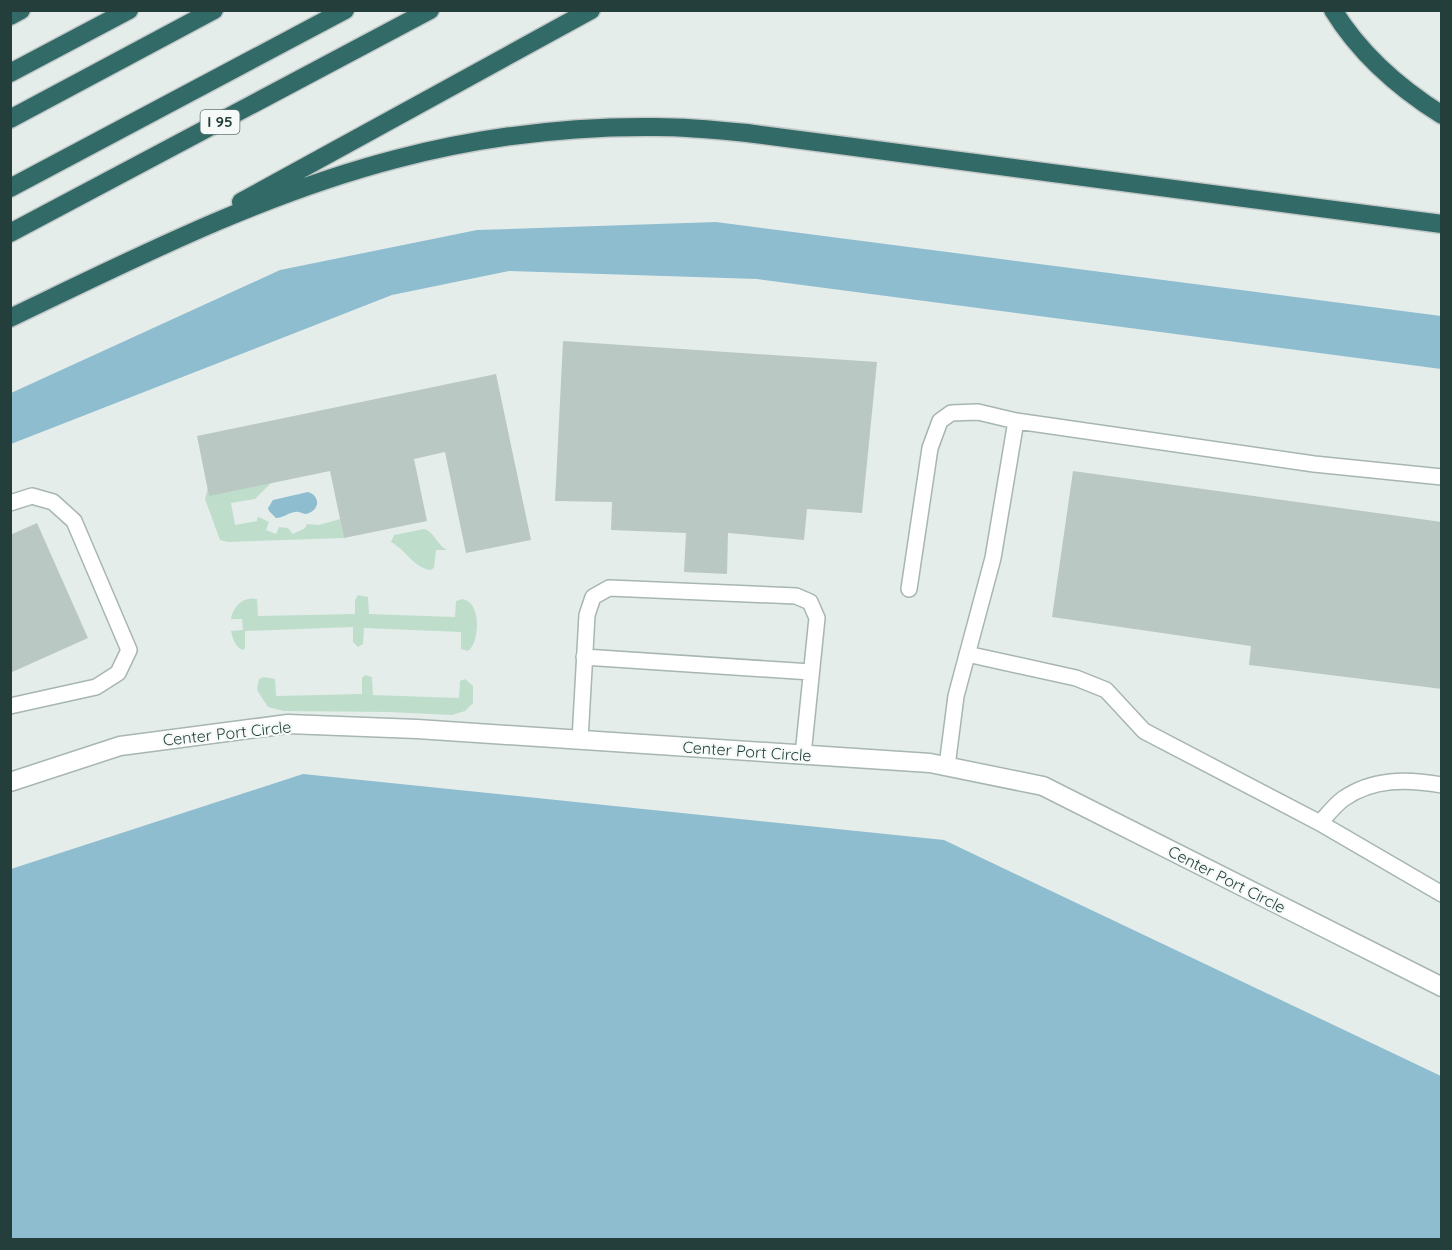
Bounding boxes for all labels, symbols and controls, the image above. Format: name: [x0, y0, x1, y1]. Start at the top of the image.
road number: I 95: [200, 110, 240, 134]
street label: Center Port Circle: [162, 716, 292, 750]
street label: Center Port Circle: [682, 737, 812, 765]
street label: Center Port Circle: [1165, 841, 1289, 917]

